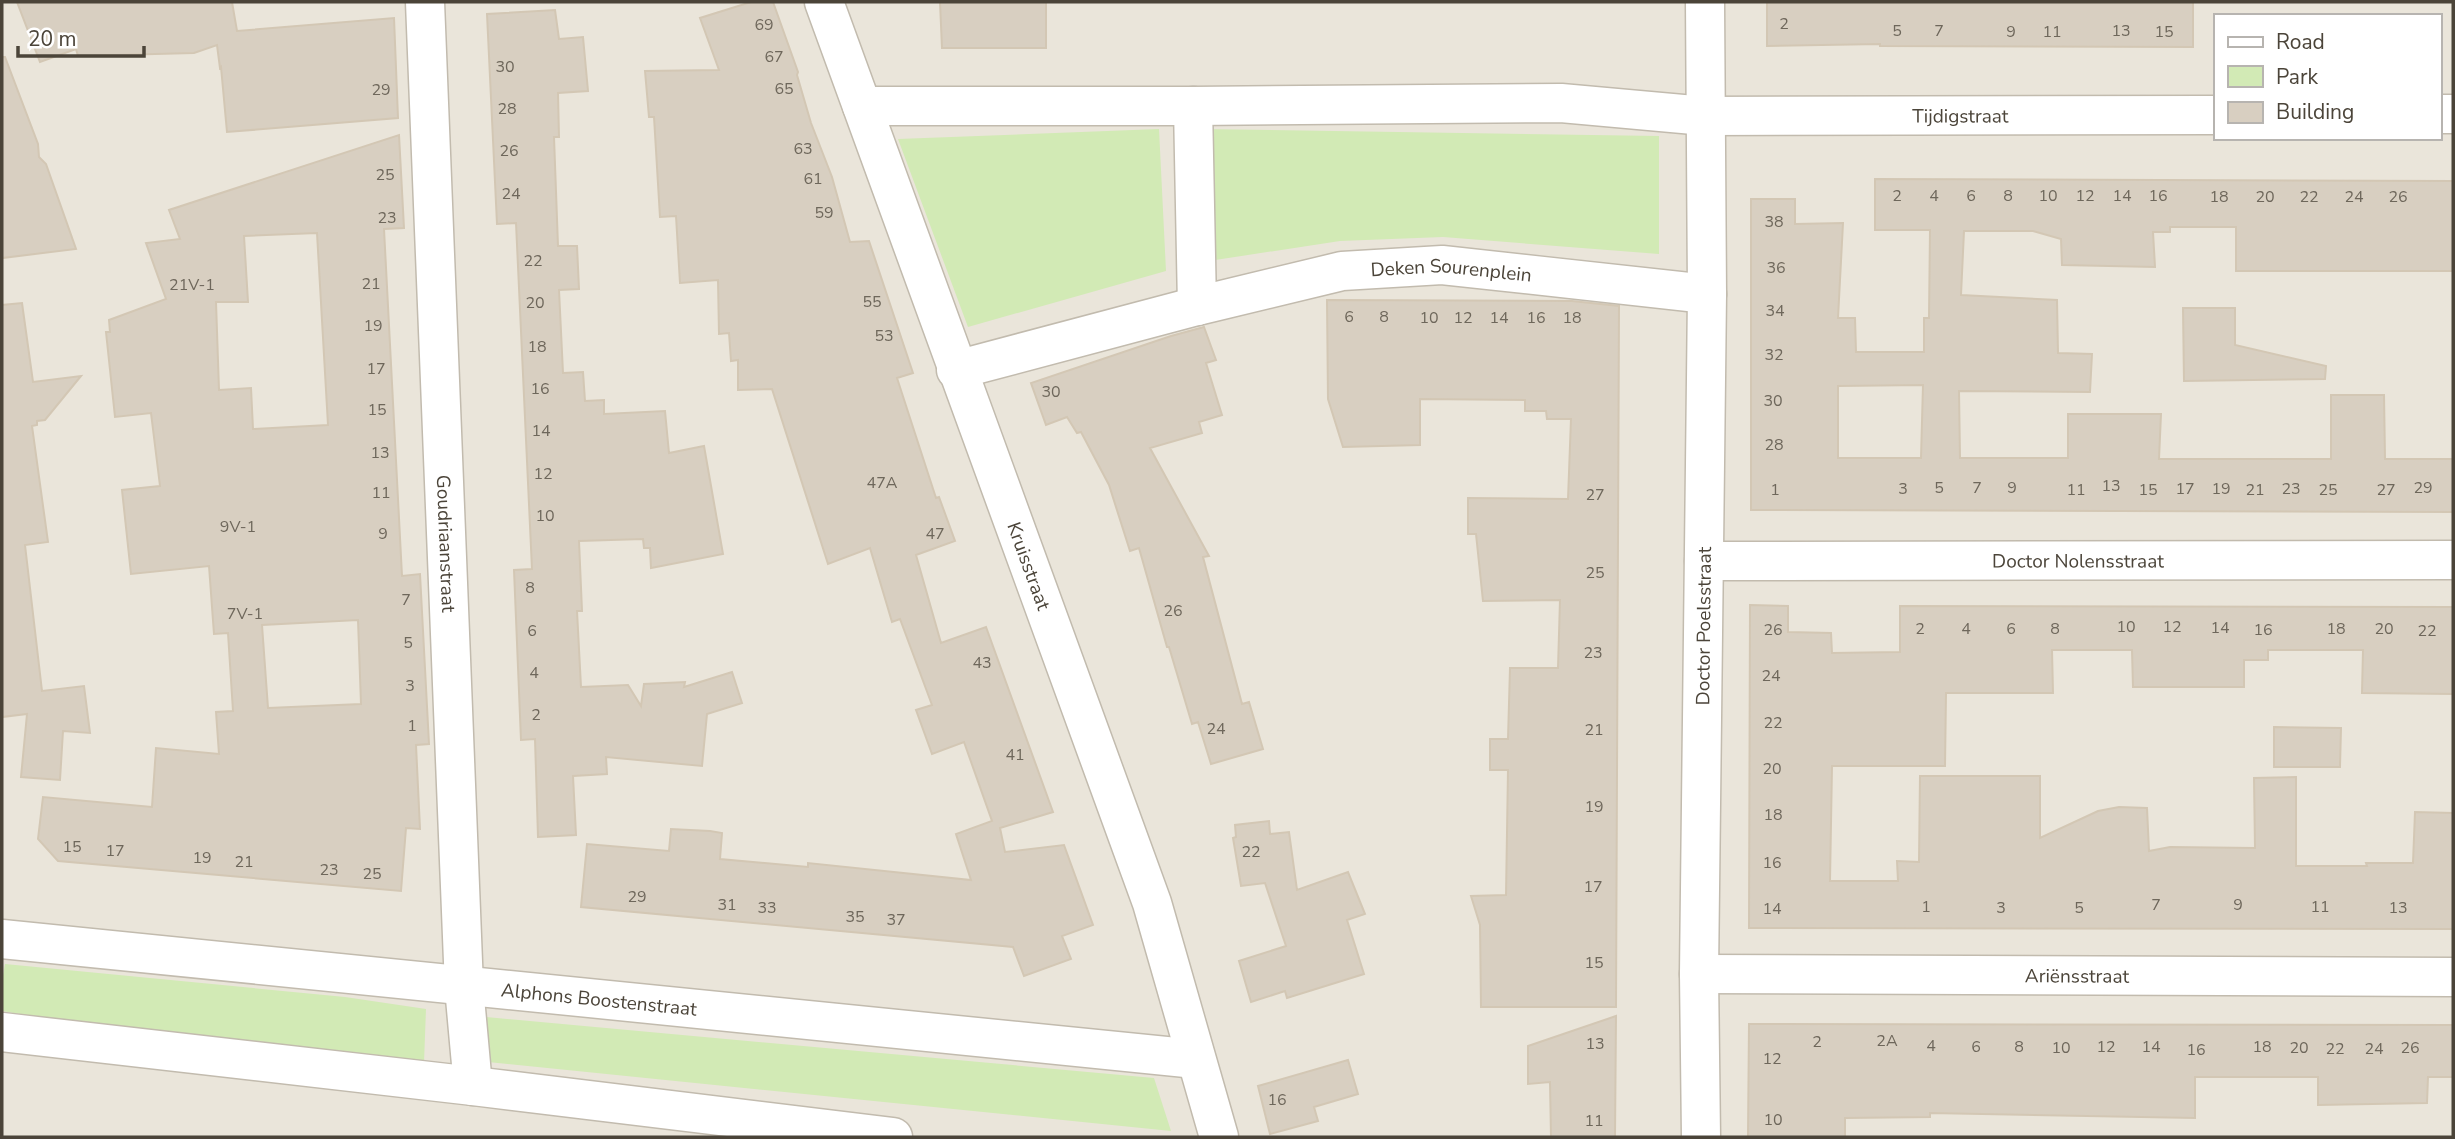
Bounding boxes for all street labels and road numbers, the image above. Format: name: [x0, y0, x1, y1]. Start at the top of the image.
street label: Tijdigstraat: [1912, 103, 2009, 130]
street label: Deken Sourenplein: [1370, 253, 1533, 289]
street label: Goudriaanstraat: [430, 474, 461, 613]
street label: Kruisstraat: [1000, 518, 1056, 614]
street label: Doctor Poelsstraat: [1690, 546, 1718, 705]
street label: Doctor Nolensstraat: [1992, 548, 2164, 575]
street label: Ariënsstraat: [2025, 963, 2130, 990]
street label: Alphons Boostenstraat: [500, 977, 698, 1023]

